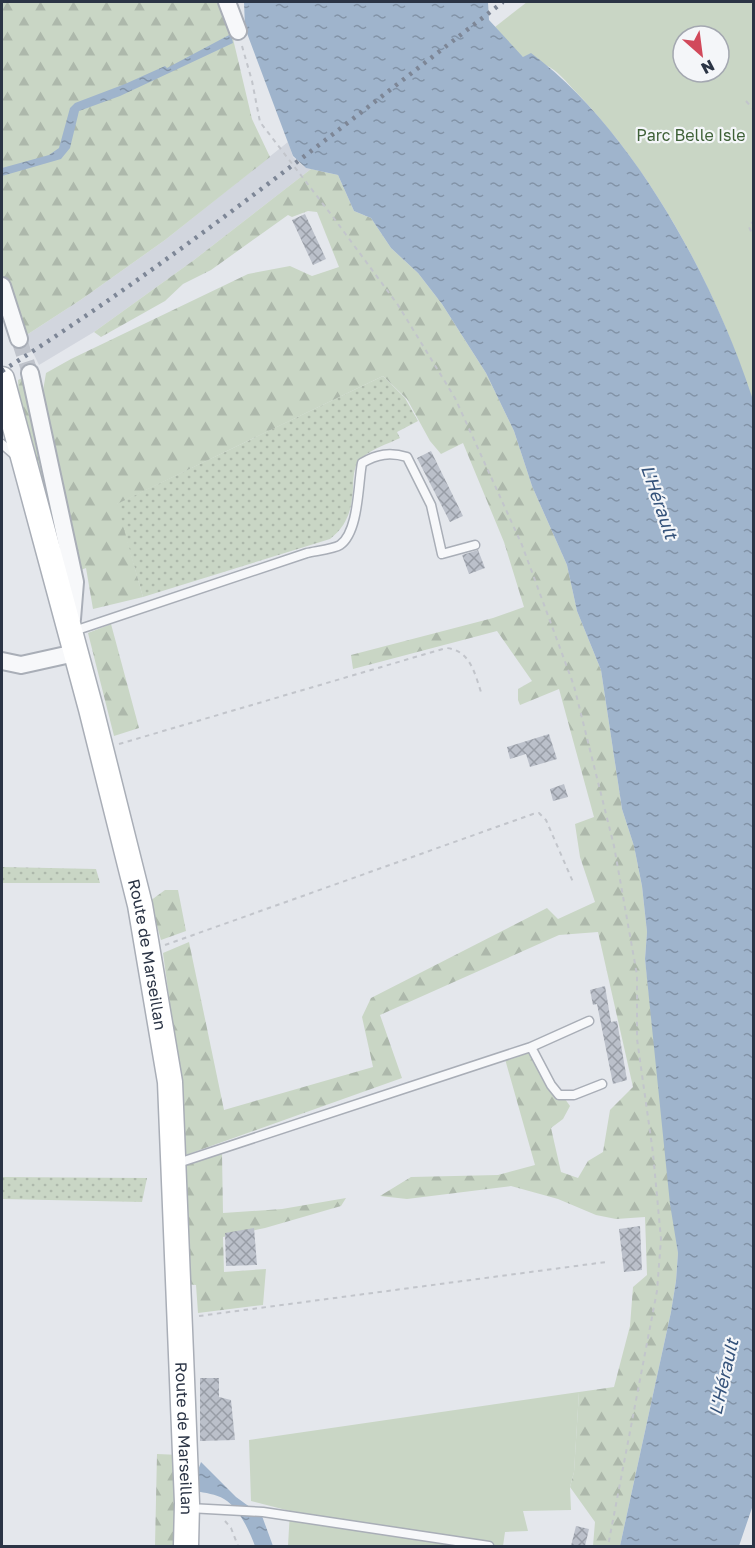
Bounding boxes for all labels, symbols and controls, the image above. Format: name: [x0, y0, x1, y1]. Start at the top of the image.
north arrow: [671, 24, 731, 84]
text: N: [698, 56, 718, 79]
park label: Parc Belle Isle: [636, 125, 746, 145]
water label: L'Hérault: [637, 462, 683, 543]
street label: Route de Marseillan: [124, 877, 171, 1032]
water label: L'Hérault: [704, 1335, 743, 1417]
street label: Route de Marseillan: [171, 1361, 197, 1515]

